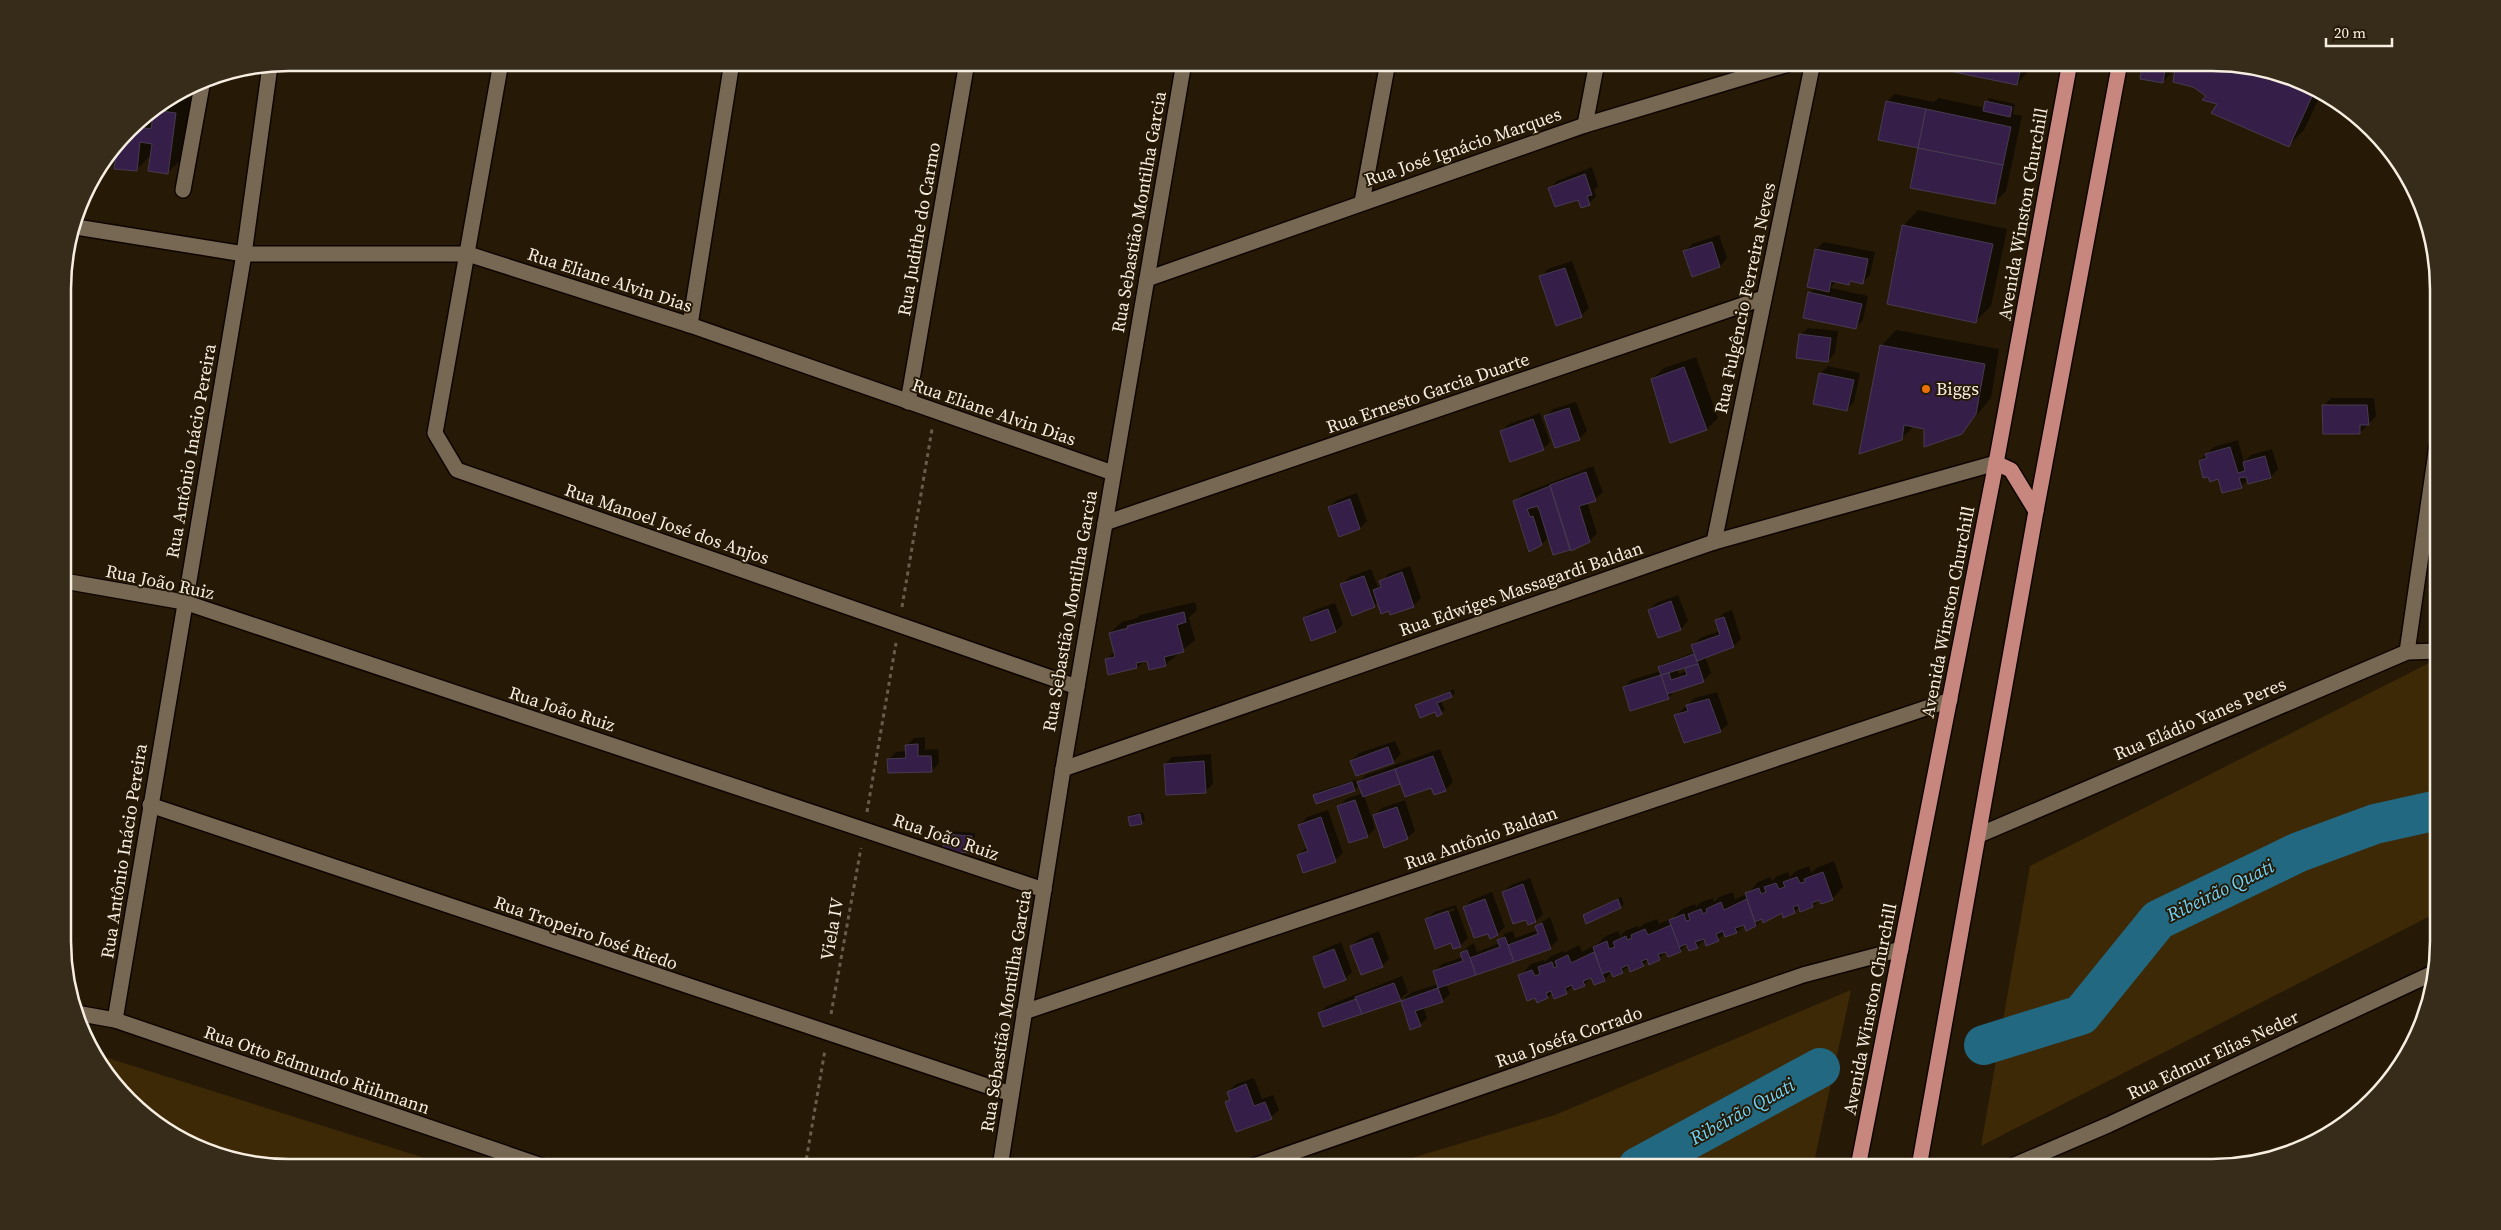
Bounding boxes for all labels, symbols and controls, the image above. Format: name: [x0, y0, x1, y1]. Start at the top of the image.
scale bar: [2326, 15, 2392, 47]
text: 20 m: [2334, 22, 2366, 43]
street label: Rua Sebastião Montilha Garcia: [1105, 88, 1172, 335]
street label: Rua José Ignácio Marques: [1361, 101, 1565, 192]
street label: Avenida Winston Churchill: [1992, 106, 2054, 322]
street label: Rua Judithe do Carmo: [891, 140, 946, 318]
street label: Rua Fulgêncio Ferreira Neves: [1708, 180, 1781, 416]
street label: Rua Eliane Alvin Dias: [524, 241, 696, 318]
street label: Rua Antônio Inácio Pereira: [159, 341, 222, 560]
street label: Rua Ernesto Garcia Duarte: [1323, 346, 1533, 439]
street label: Rua Eliane Alvin Dias: [909, 372, 1080, 451]
place label: Biggs: [1936, 376, 1979, 401]
marker: Biggs: [1920, 383, 1932, 395]
street label: Rua Manoel José dos Anjos: [562, 477, 773, 570]
street label: Rua Sebastião Montilha Garcia: [1036, 487, 1103, 734]
street label: Avenida Winston Churchill: [1915, 504, 1980, 720]
street label: Rua Edwiges Massagardi Baldan: [1396, 535, 1646, 642]
street label: Rua João Ruiz: [103, 558, 217, 605]
street label: Rua Eládio Yanes Peres: [2110, 671, 2290, 766]
street label: Rua João Ruiz: [506, 680, 619, 737]
street label: Rua Antônio Inácio Pereira: [94, 741, 153, 960]
street label: Rua Antônio Baldan: [1401, 800, 1561, 875]
street label: Rua João Ruiz: [890, 807, 1002, 866]
water label: Ribeirão Quati: [2161, 853, 2278, 928]
street label: Rua Sebastião Montilha Garcia: [974, 887, 1037, 1134]
street label: Rua Tropeiro José Riedo: [491, 889, 681, 976]
street label: Viela IV: [814, 896, 849, 962]
street label: Avenida Winston Churchill: [1837, 901, 1902, 1117]
street label: Rua Joséfa Corrado: [1492, 1000, 1646, 1073]
street label: Rua Edmur Elias Neder: [2123, 1004, 2303, 1105]
street label: Rua Otto Edmundo Riihmann: [201, 1019, 433, 1120]
water label: Ribeirão Quati: [1684, 1071, 1799, 1151]

